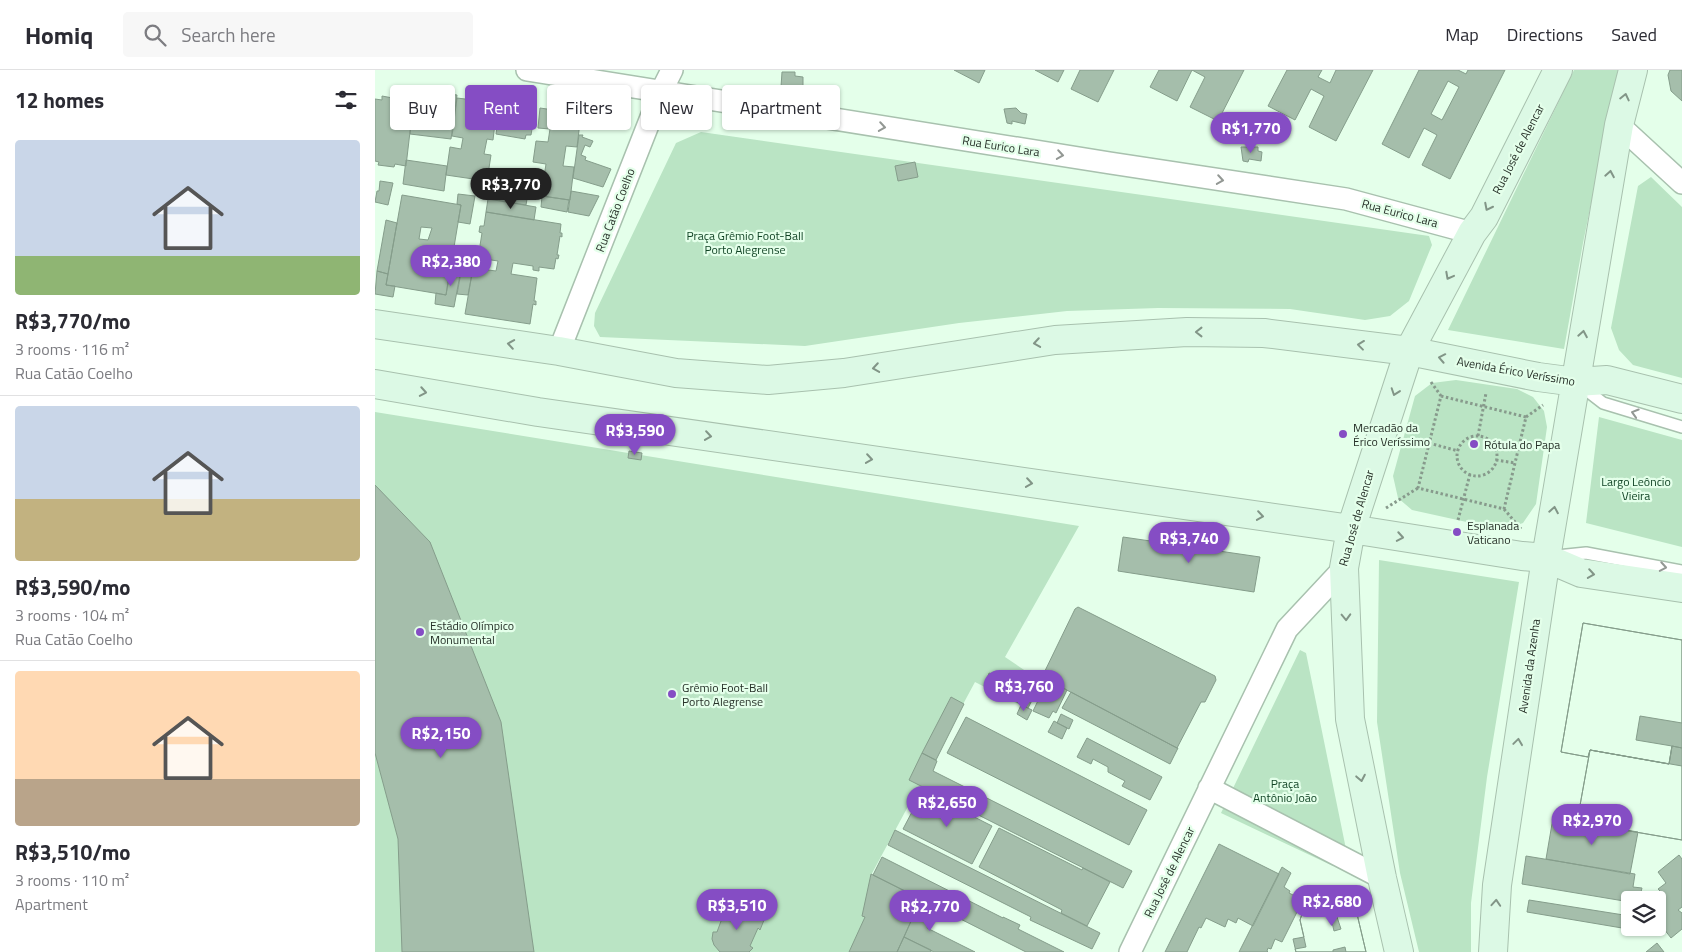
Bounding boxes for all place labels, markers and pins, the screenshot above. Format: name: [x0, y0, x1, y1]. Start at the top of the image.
pin: R$1,770: [1205, 112, 1297, 154]
pin: R$3,770: [465, 168, 557, 210]
pin: R$2,380: [405, 244, 497, 287]
pin: R$3,590: [589, 414, 681, 456]
place label: Mercadão da Érico Veríssimo: [1353, 418, 1430, 451]
marker: Mercadão da Érico Veríssimo: [1337, 428, 1349, 440]
place label: Rótula do Papa: [1484, 435, 1560, 454]
marker: Rótula do Papa: [1468, 438, 1480, 450]
place label: Esplanada Vaticano: [1467, 516, 1519, 549]
pin: R$3,740: [1143, 522, 1235, 564]
marker: Esplanada Vaticano: [1451, 526, 1463, 538]
place label: Estádio Olímpico Monumental: [430, 616, 514, 649]
marker: Estádio Olímpico Monumental: [414, 626, 426, 638]
pin: R$3,760: [978, 670, 1070, 712]
place label: Grêmio Foot-Ball Porto Alegrense: [682, 678, 768, 711]
marker: Grêmio Foot-Ball Porto Alegrense: [666, 688, 678, 700]
pin: R$2,150: [395, 716, 487, 759]
pin: R$2,650: [901, 786, 993, 828]
pin: R$2,970: [1546, 804, 1638, 846]
pin: R$2,680: [1286, 884, 1378, 927]
pin: R$3,510: [691, 888, 783, 931]
pin: R$2,770: [884, 890, 976, 932]

